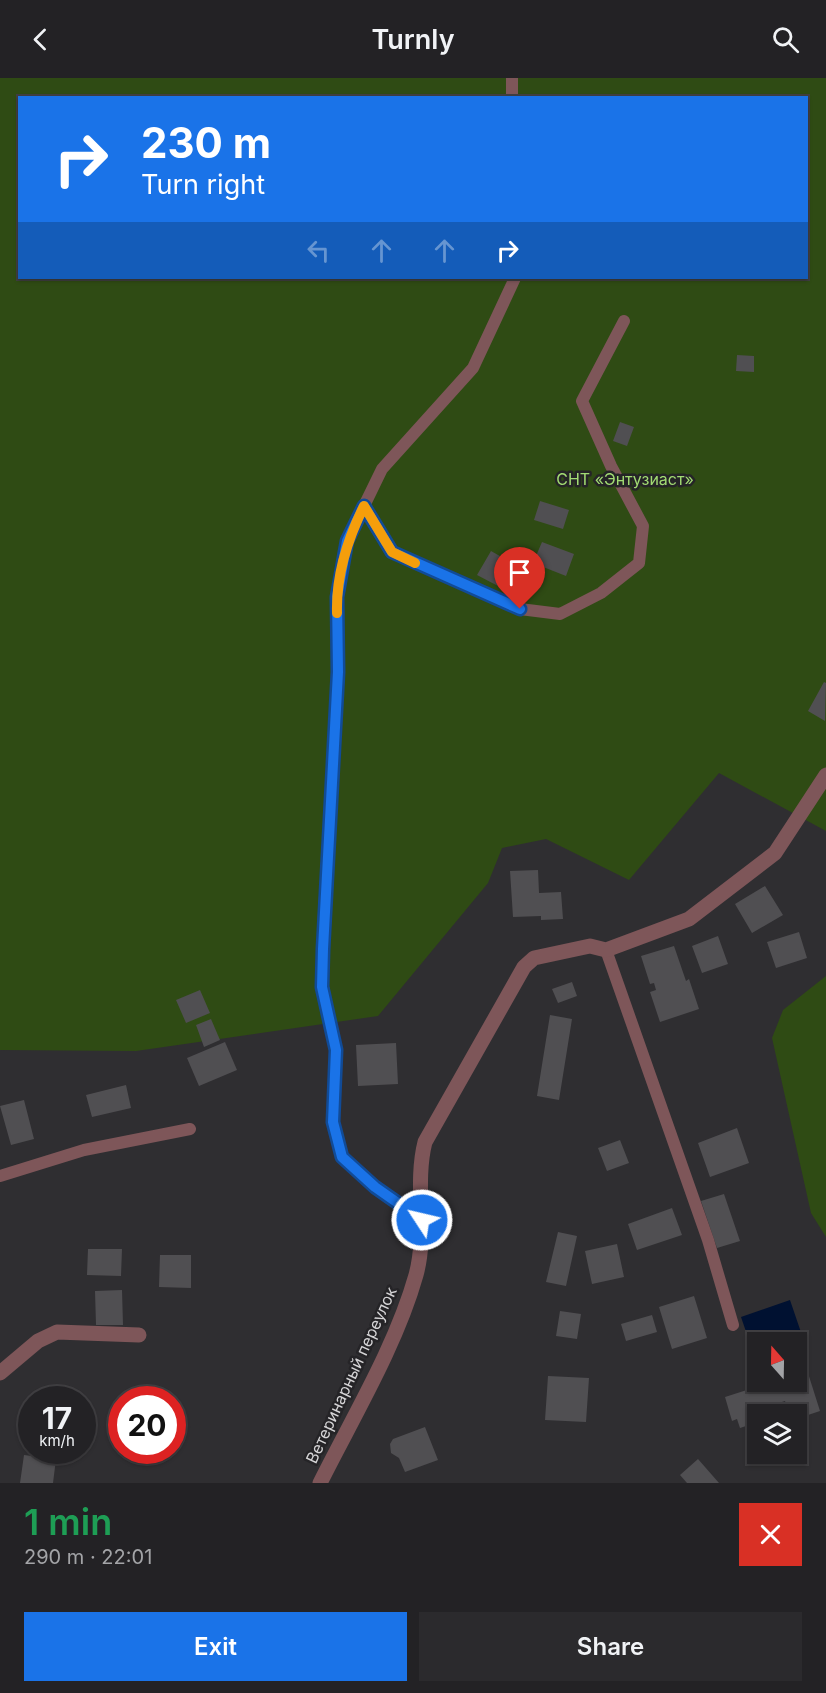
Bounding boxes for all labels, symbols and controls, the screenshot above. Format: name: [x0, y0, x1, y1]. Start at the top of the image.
icon: back: [24, 23, 57, 56]
text: Turnly: [371, 23, 455, 56]
icon: search: [769, 23, 802, 56]
text: 230 m: [141, 117, 271, 168]
icon: right: [42, 120, 120, 198]
text: Turn right: [141, 168, 265, 201]
icon: left: [302, 234, 335, 267]
icon: ahead: [365, 234, 398, 267]
icon: ahead: [428, 234, 461, 267]
icon: right: [491, 234, 524, 267]
park label: СНТ «Энтузиаст»: [556, 469, 694, 489]
pin: [494, 547, 545, 609]
icon: arrive: [503, 556, 536, 589]
position arrow: [390, 1188, 454, 1252]
street label: Ветеринарный переулок: [301, 1283, 401, 1466]
north arrow: [747, 1332, 807, 1392]
map controls: [747, 1332, 807, 1464]
speed limit sign: 20: [108, 1386, 186, 1464]
text: 17: [42, 1400, 72, 1436]
button: layers: [747, 1404, 807, 1464]
text: km/h: [39, 1431, 75, 1450]
text: 1 min: [24, 1500, 112, 1544]
button: close: [739, 1503, 802, 1566]
text: 290 m · 22:01: [24, 1545, 152, 1569]
button: Exit: [24, 1612, 407, 1681]
button: Share: [419, 1612, 802, 1681]

